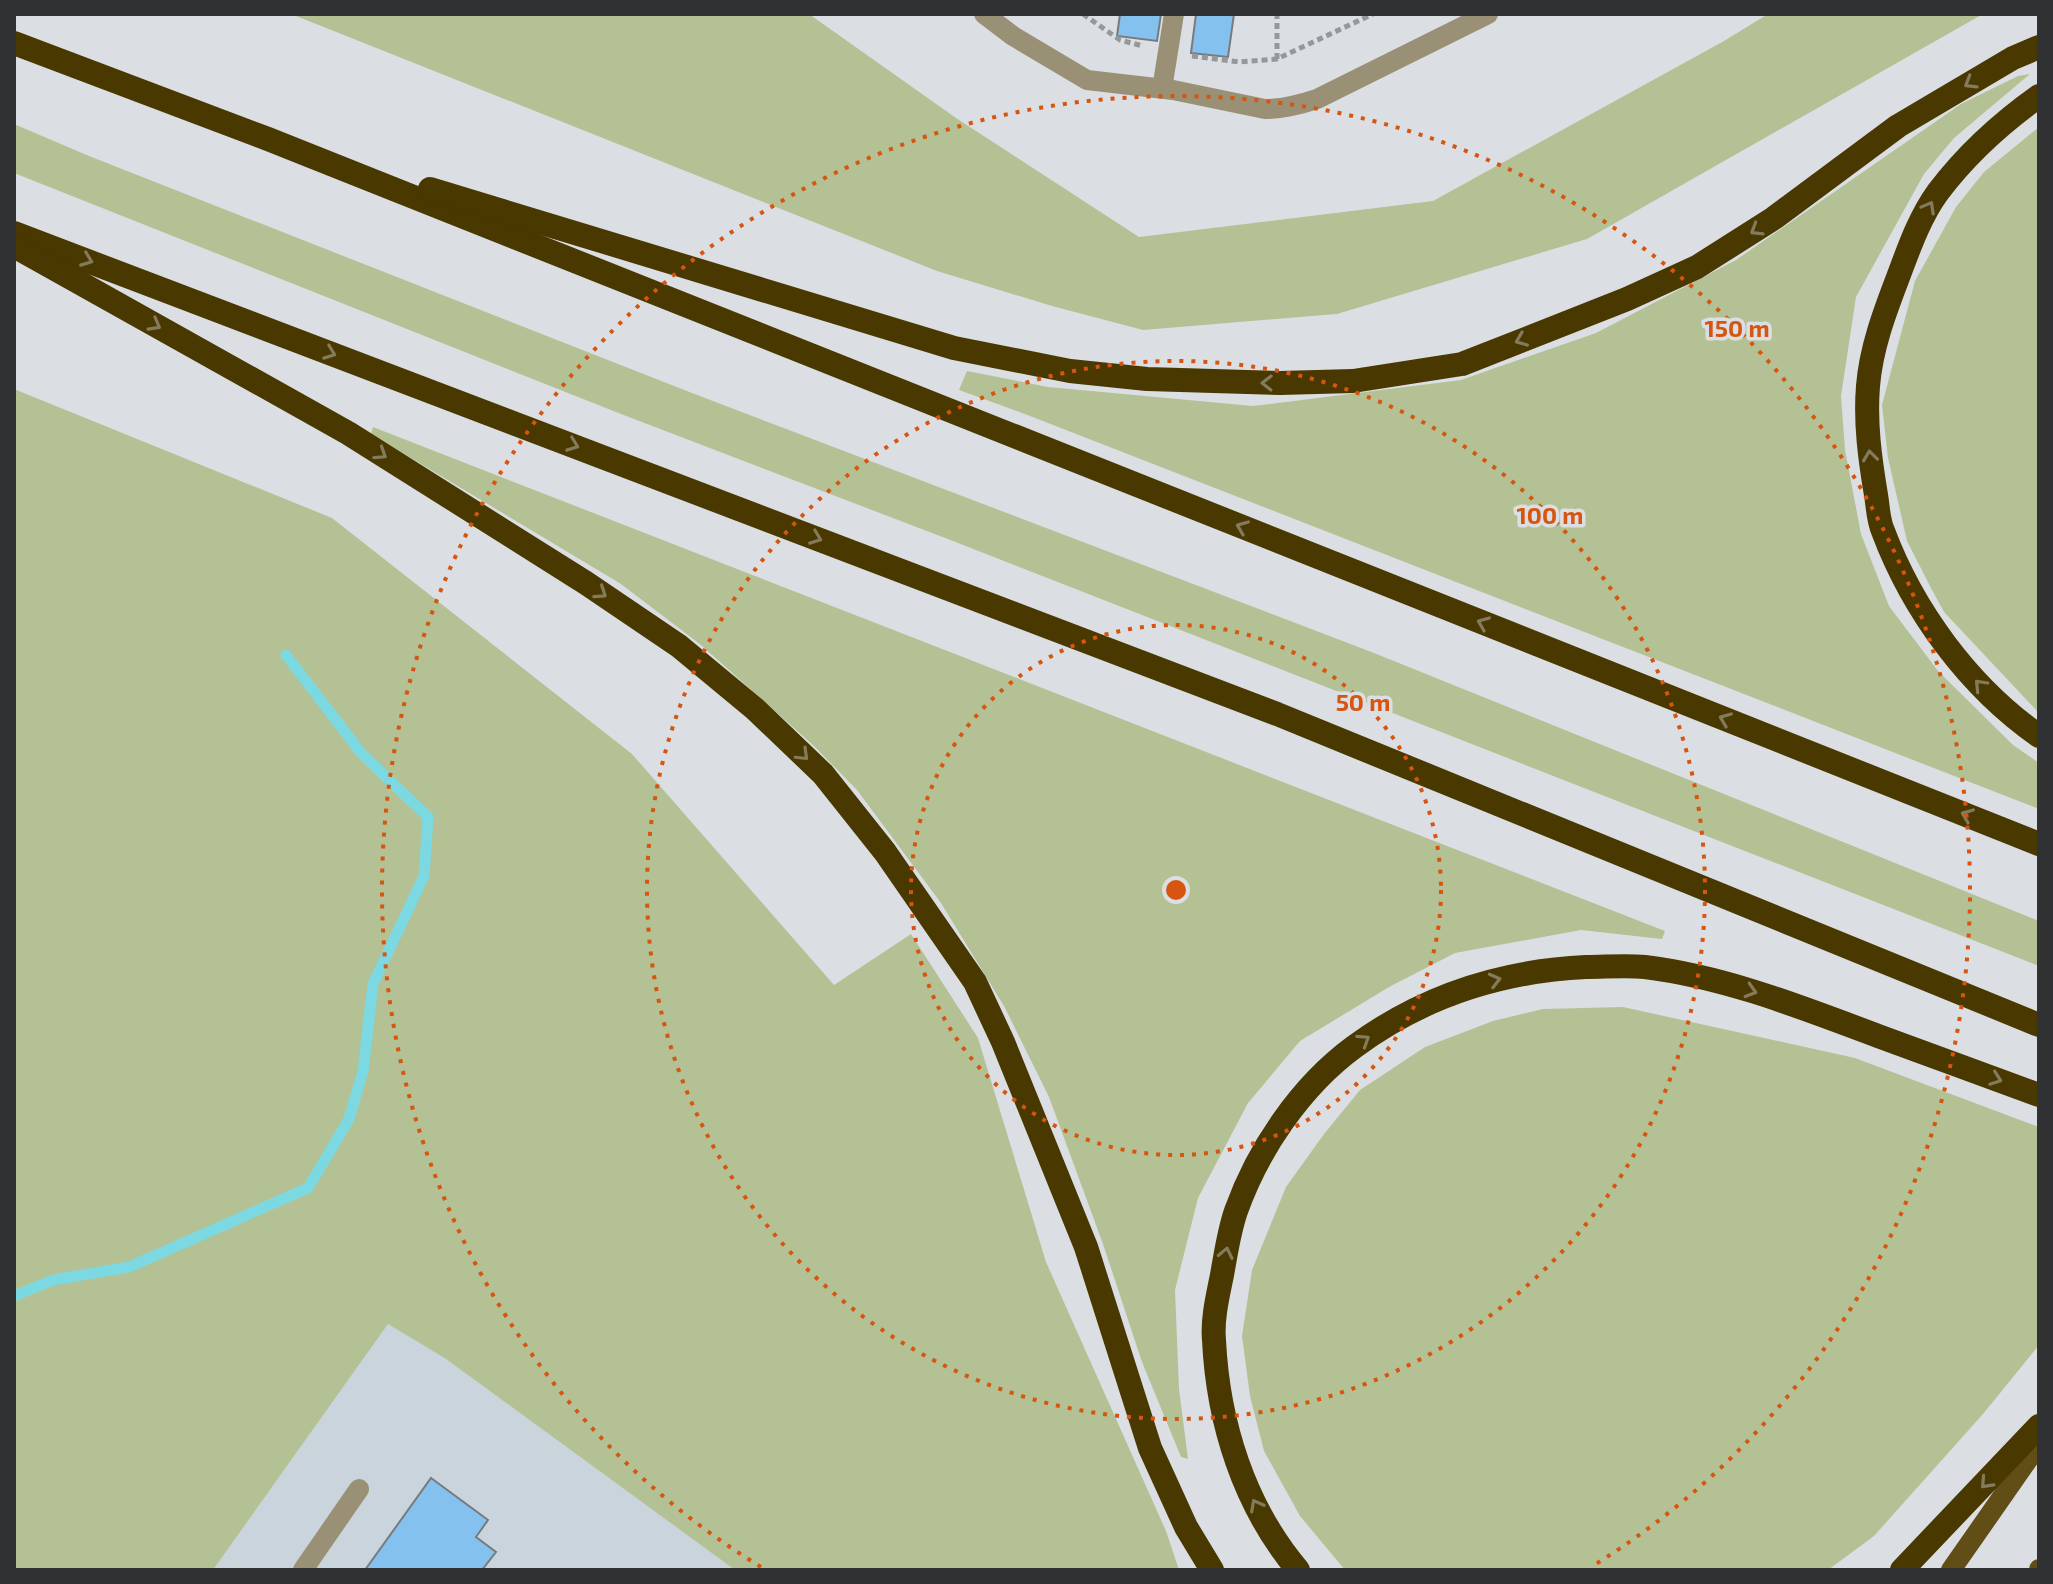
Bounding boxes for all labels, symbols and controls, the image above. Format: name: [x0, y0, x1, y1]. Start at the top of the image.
one-way arrow: [1964, 73, 1979, 89]
one-way arrow: [1920, 201, 1935, 216]
one-way arrow: [1750, 220, 1765, 235]
one-way arrow: [79, 250, 93, 267]
text: 150 m: [1704, 313, 1770, 342]
one-way arrow: [147, 316, 162, 331]
one-way arrow: [1515, 331, 1529, 347]
one-way arrow: [322, 343, 336, 360]
one-way arrow: [1260, 374, 1273, 391]
one-way arrow: [565, 435, 579, 452]
one-way arrow: [372, 445, 387, 460]
one-way arrow: [1861, 449, 1878, 462]
text: 100 m: [1517, 500, 1583, 529]
one-way arrow: [1236, 520, 1250, 537]
one-way arrow: [808, 528, 822, 545]
one-way arrow: [592, 583, 607, 598]
one-way arrow: [1477, 616, 1491, 633]
one-way arrow: [1975, 680, 1989, 694]
text: 50 m: [1336, 687, 1390, 716]
one-way arrow: [1719, 712, 1733, 729]
one-way arrow: [794, 746, 808, 761]
one-way arrow: [1961, 808, 1975, 825]
centre of rings: [1162, 876, 1190, 904]
one-way arrow: [1488, 972, 1502, 989]
one-way arrow: [1744, 982, 1758, 998]
one-way arrow: [1355, 1035, 1370, 1050]
one-way arrow: [1988, 1069, 2002, 1086]
one-way arrow: [1217, 1247, 1234, 1260]
one-way arrow: [1981, 1473, 1995, 1488]
one-way arrow: [1251, 1498, 1266, 1513]

